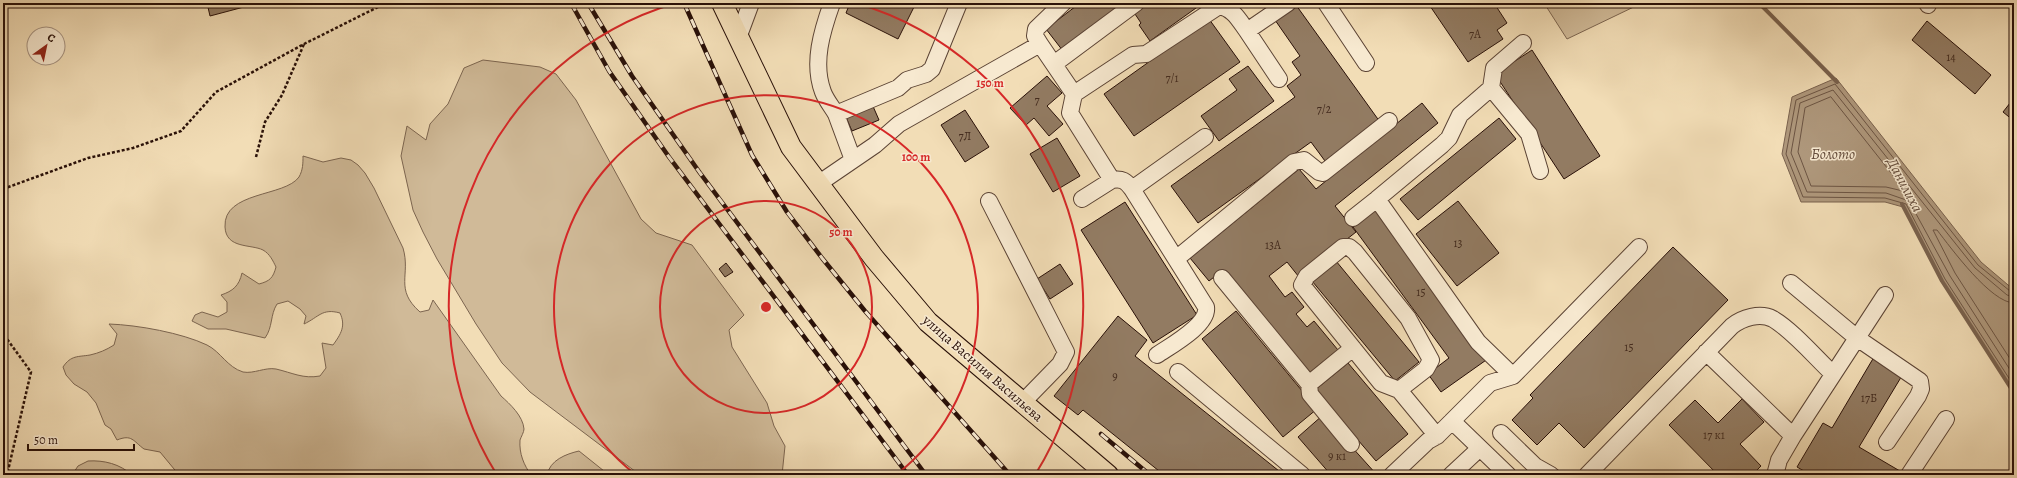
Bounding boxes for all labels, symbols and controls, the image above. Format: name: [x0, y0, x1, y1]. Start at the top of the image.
north arrow: [26, 26, 66, 66]
house number: 7А: [1469, 26, 1482, 42]
text: С: [44, 30, 58, 46]
house number: 14: [1946, 49, 1956, 65]
house number: 7/1: [1165, 70, 1179, 86]
text: 150 m: [976, 75, 1004, 91]
house number: 7: [1034, 92, 1040, 108]
house number: 7/2: [1317, 101, 1332, 117]
house number: 7Л: [959, 128, 972, 144]
water label: Болото: [1811, 144, 1855, 164]
text: 100 m: [902, 149, 930, 165]
water label: Данилиха: [1882, 153, 1928, 216]
text: 50 m: [829, 224, 853, 240]
house number: 13: [1453, 235, 1463, 251]
house number: 13А: [1265, 237, 1282, 253]
house number: 15: [1416, 284, 1426, 300]
centre of rings: [759, 300, 773, 314]
street label: улица Василия Васильева: [918, 310, 1047, 426]
house number: 15: [1624, 339, 1634, 355]
house number: 9: [1112, 368, 1118, 384]
house number: 17Б: [1861, 390, 1877, 406]
scale bar: [28, 426, 134, 452]
house number: 17 к1: [1703, 427, 1725, 443]
text: 50 m: [34, 432, 58, 448]
house number: 9 к1: [1328, 448, 1346, 464]

